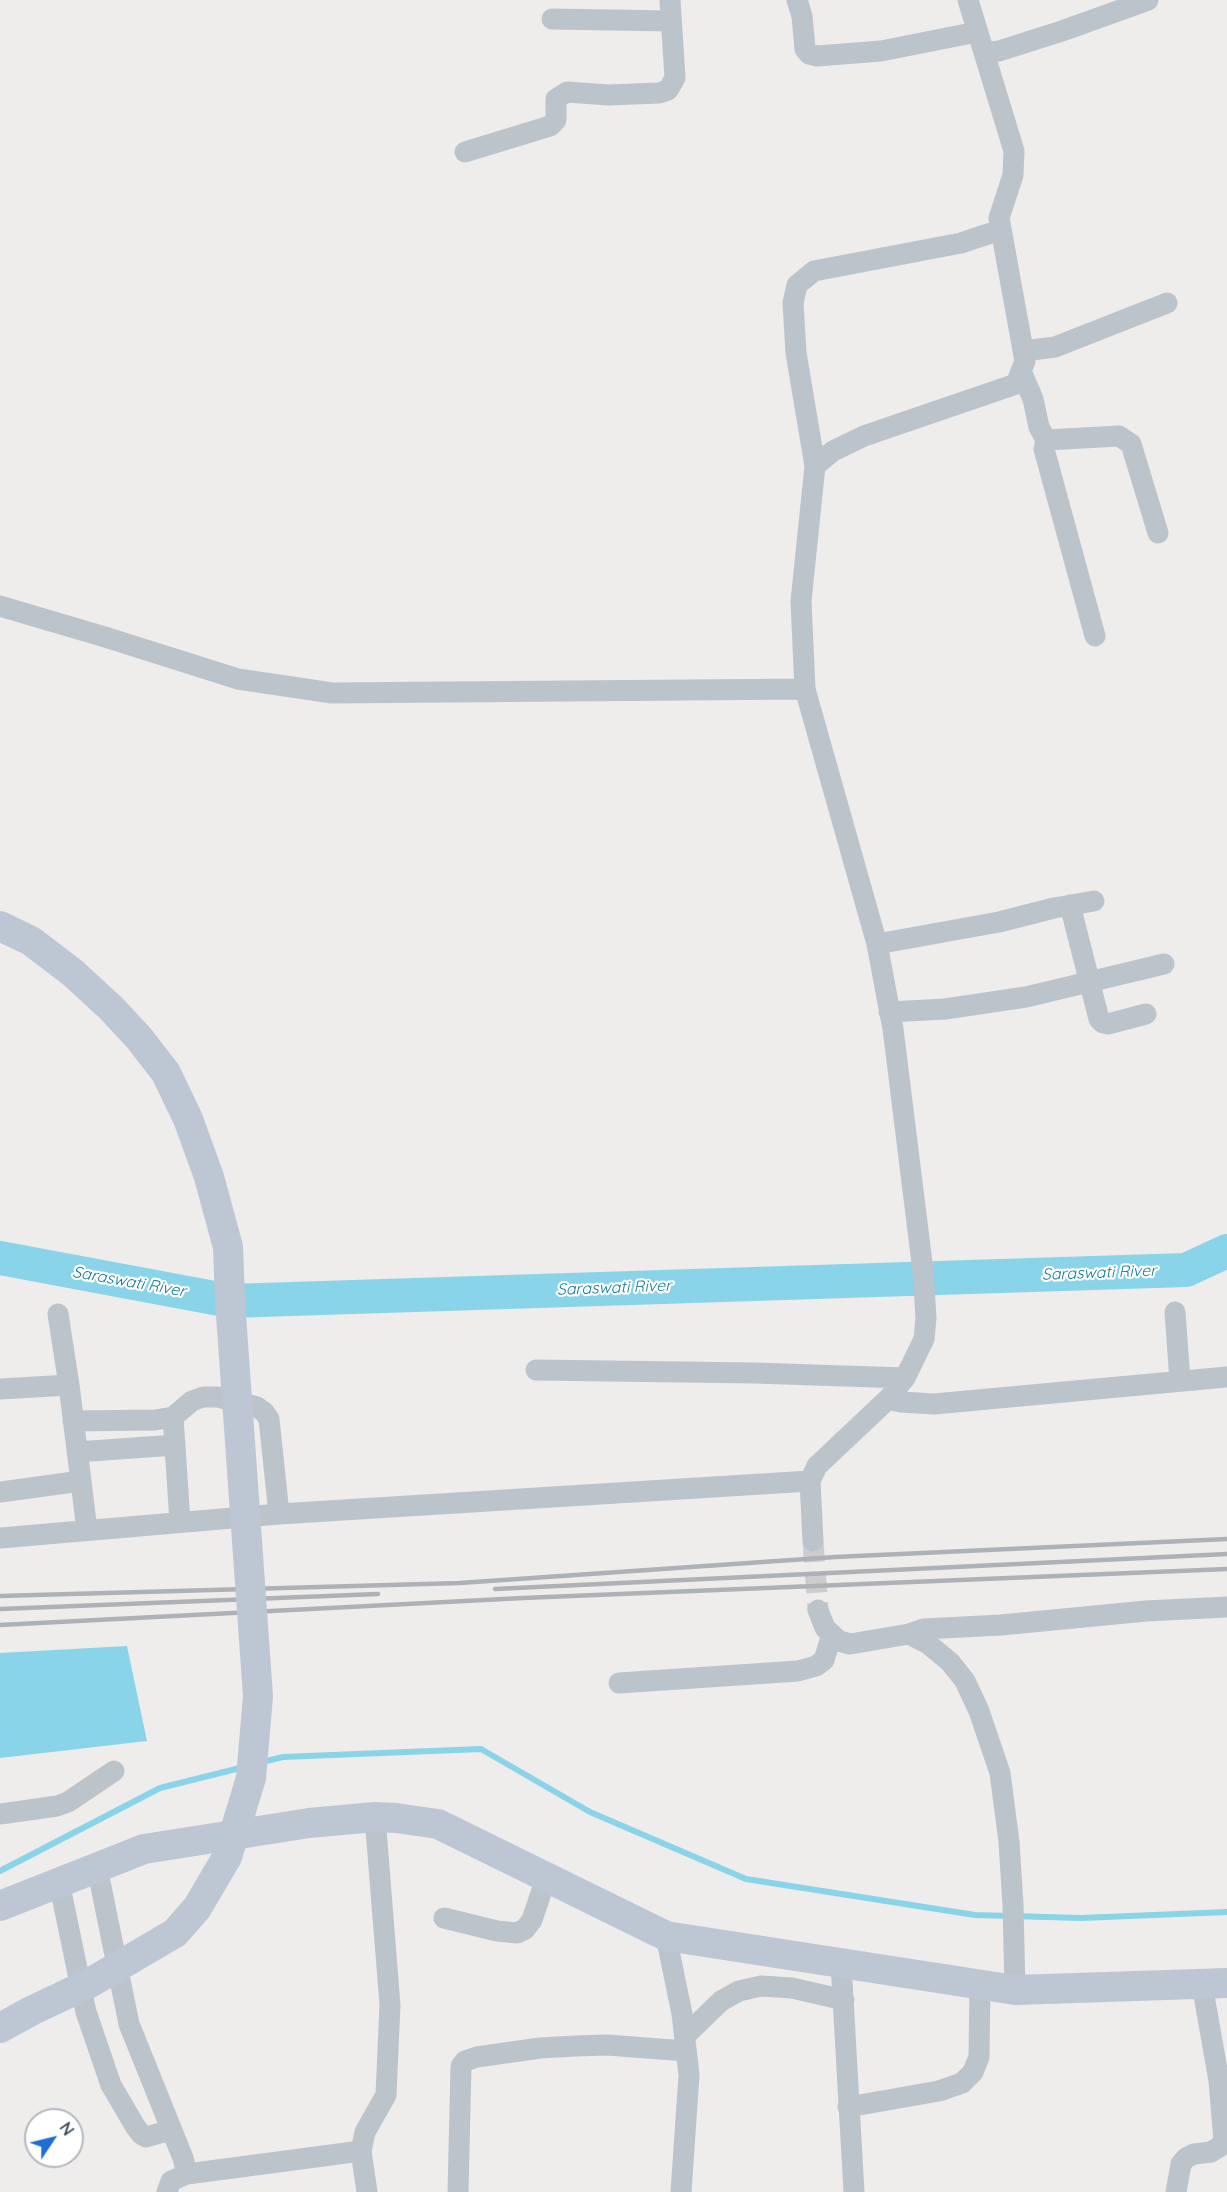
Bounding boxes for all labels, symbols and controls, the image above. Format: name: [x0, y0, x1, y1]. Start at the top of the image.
water label: Saraswati River: [1041, 1261, 1157, 1285]
water label: Saraswati River: [71, 1263, 187, 1301]
water label: Saraswati River: [556, 1276, 672, 1300]
north arrow: [24, 2108, 84, 2168]
text: N: [56, 2118, 79, 2139]

